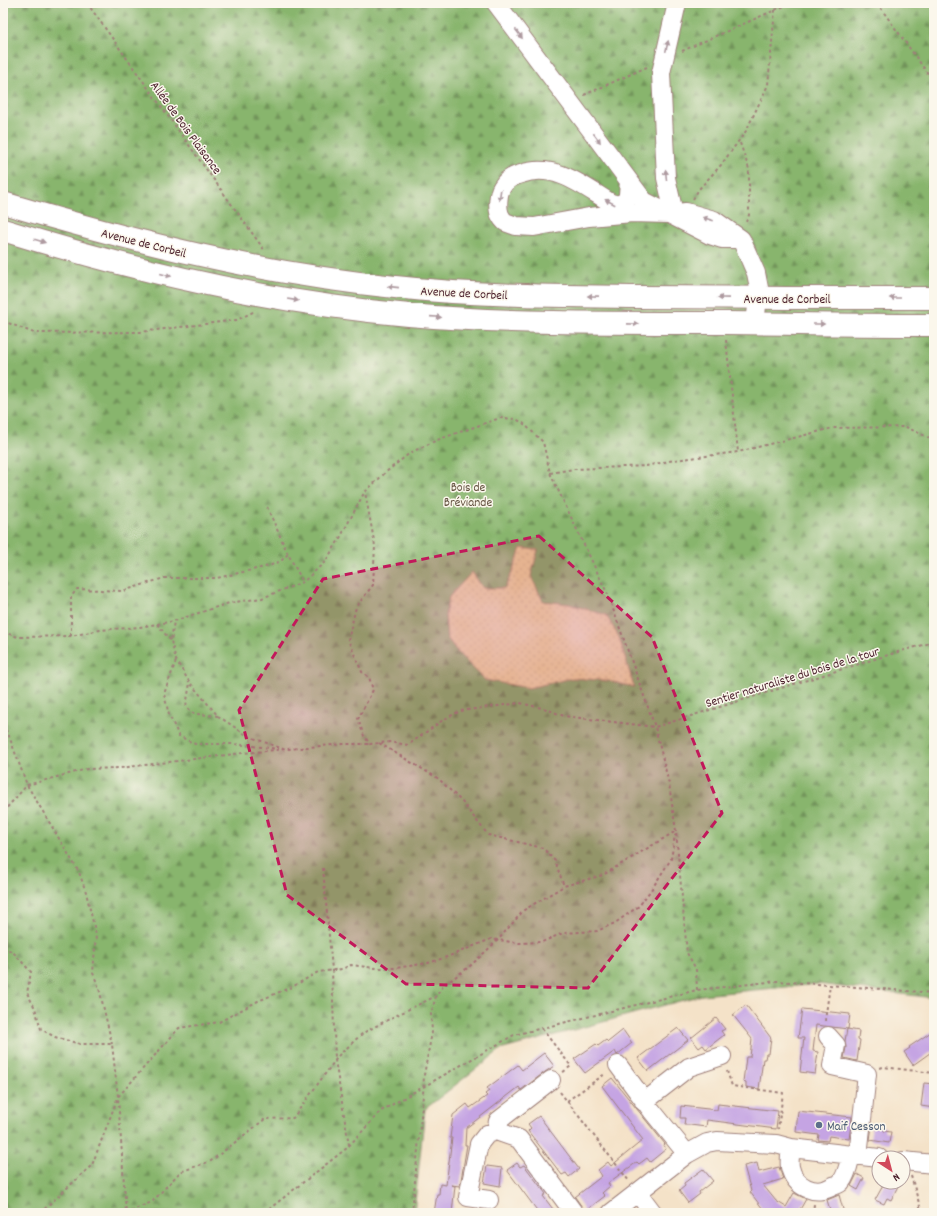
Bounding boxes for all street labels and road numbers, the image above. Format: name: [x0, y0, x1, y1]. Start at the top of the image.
street label: Allée de Bois Plaisance: [145, 78, 225, 179]
street label: Avenue de Corbeil: [99, 225, 188, 264]
street label: Avenue de Corbeil: [420, 283, 508, 306]
street label: Avenue de Corbeil: [743, 291, 831, 310]
street label: Sentier naturaliste du bois de la tour: [703, 643, 882, 714]

